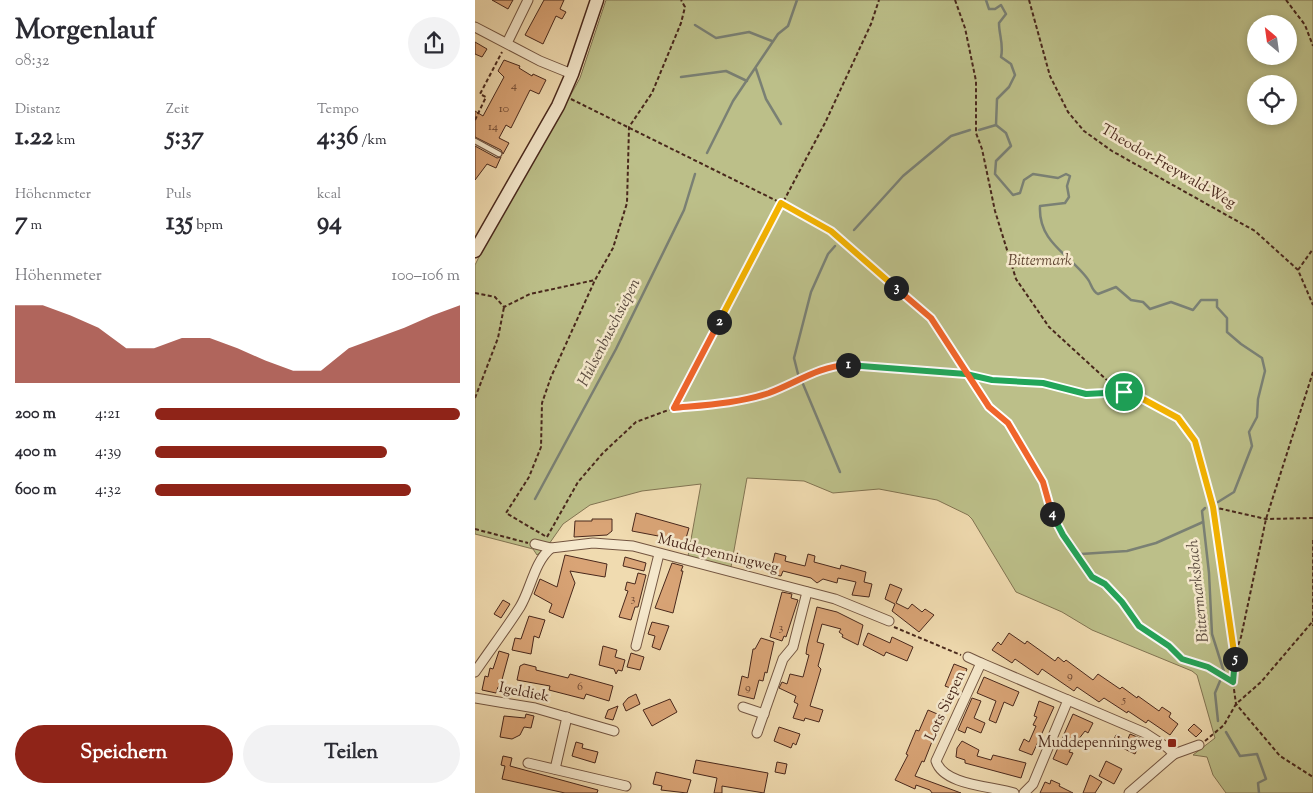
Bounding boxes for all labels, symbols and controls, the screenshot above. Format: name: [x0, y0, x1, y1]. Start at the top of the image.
text: Morgenlauf: [15, 11, 155, 51]
north arrow: [1247, 15, 1297, 65]
map controls: [1247, 15, 1297, 125]
button: share: [408, 17, 460, 69]
text: 08:32: [15, 50, 50, 73]
button: locate: [1247, 75, 1297, 125]
house number: 4: [511, 77, 517, 95]
text: Distanz: [15, 100, 60, 120]
text: Zeit: [166, 100, 189, 120]
text: Tempo: [317, 100, 359, 120]
house number: 10: [499, 100, 509, 118]
house number: 14: [488, 118, 498, 136]
text: 1.22: [15, 120, 53, 156]
text: 5:37: [166, 120, 204, 156]
text: 4:36: [317, 120, 358, 156]
street label: Theodor-Freywald-Weg: [1097, 120, 1239, 214]
text: km: [53, 131, 75, 151]
text: /km: [358, 131, 387, 151]
text: Höhenmeter: [15, 185, 91, 205]
text: Puls: [166, 185, 191, 205]
text: kcal: [317, 185, 341, 205]
text: 7: [15, 205, 28, 241]
text: 135: [166, 205, 193, 241]
text: 94: [317, 205, 342, 241]
text: m: [28, 216, 42, 236]
text: bpm: [193, 216, 223, 236]
park label: Bittermark: [1008, 251, 1072, 272]
text: Höhenmeter: [15, 265, 102, 288]
text: 100–106 m: [392, 265, 460, 288]
water label: Hülsenbuschsiepen: [573, 274, 647, 391]
pin: 3: [883, 276, 909, 300]
text: 3: [894, 278, 899, 298]
pin: 2: [707, 310, 731, 334]
text: 2: [716, 312, 723, 332]
pin: 1: [835, 352, 861, 378]
text: 1: [846, 355, 851, 375]
pin: [1103, 371, 1145, 413]
icon: arrive: [1110, 378, 1138, 406]
text: 200 m: [15, 403, 56, 426]
text: 4:21: [95, 403, 120, 426]
text: 400 m: [15, 441, 57, 464]
text: 4:39: [95, 441, 121, 464]
text: 600 m: [15, 479, 57, 502]
text: 4:32: [95, 479, 121, 502]
pin: 4: [1039, 502, 1065, 526]
text: 4: [1049, 504, 1056, 524]
street label: Muddepenningweg: [655, 529, 781, 579]
water label: Bittermarksbach: [1182, 538, 1216, 644]
house number: 3: [631, 590, 636, 608]
house number: 3: [779, 619, 784, 637]
pin: 5: [1223, 646, 1247, 672]
text: 5: [1233, 649, 1238, 669]
street label: Lots Siepen: [921, 667, 972, 745]
house number: 9: [1067, 667, 1073, 685]
street label: Igeldiek: [497, 678, 551, 708]
house number: 6: [577, 678, 583, 696]
house number: 9: [745, 679, 751, 697]
house number: 5: [1121, 691, 1126, 709]
button: Speichern: [15, 725, 233, 783]
button: Teilen: [243, 725, 460, 783]
place label: Muddepenningweg: [1038, 733, 1162, 754]
marker: Muddepenningweg: [1166, 737, 1178, 749]

